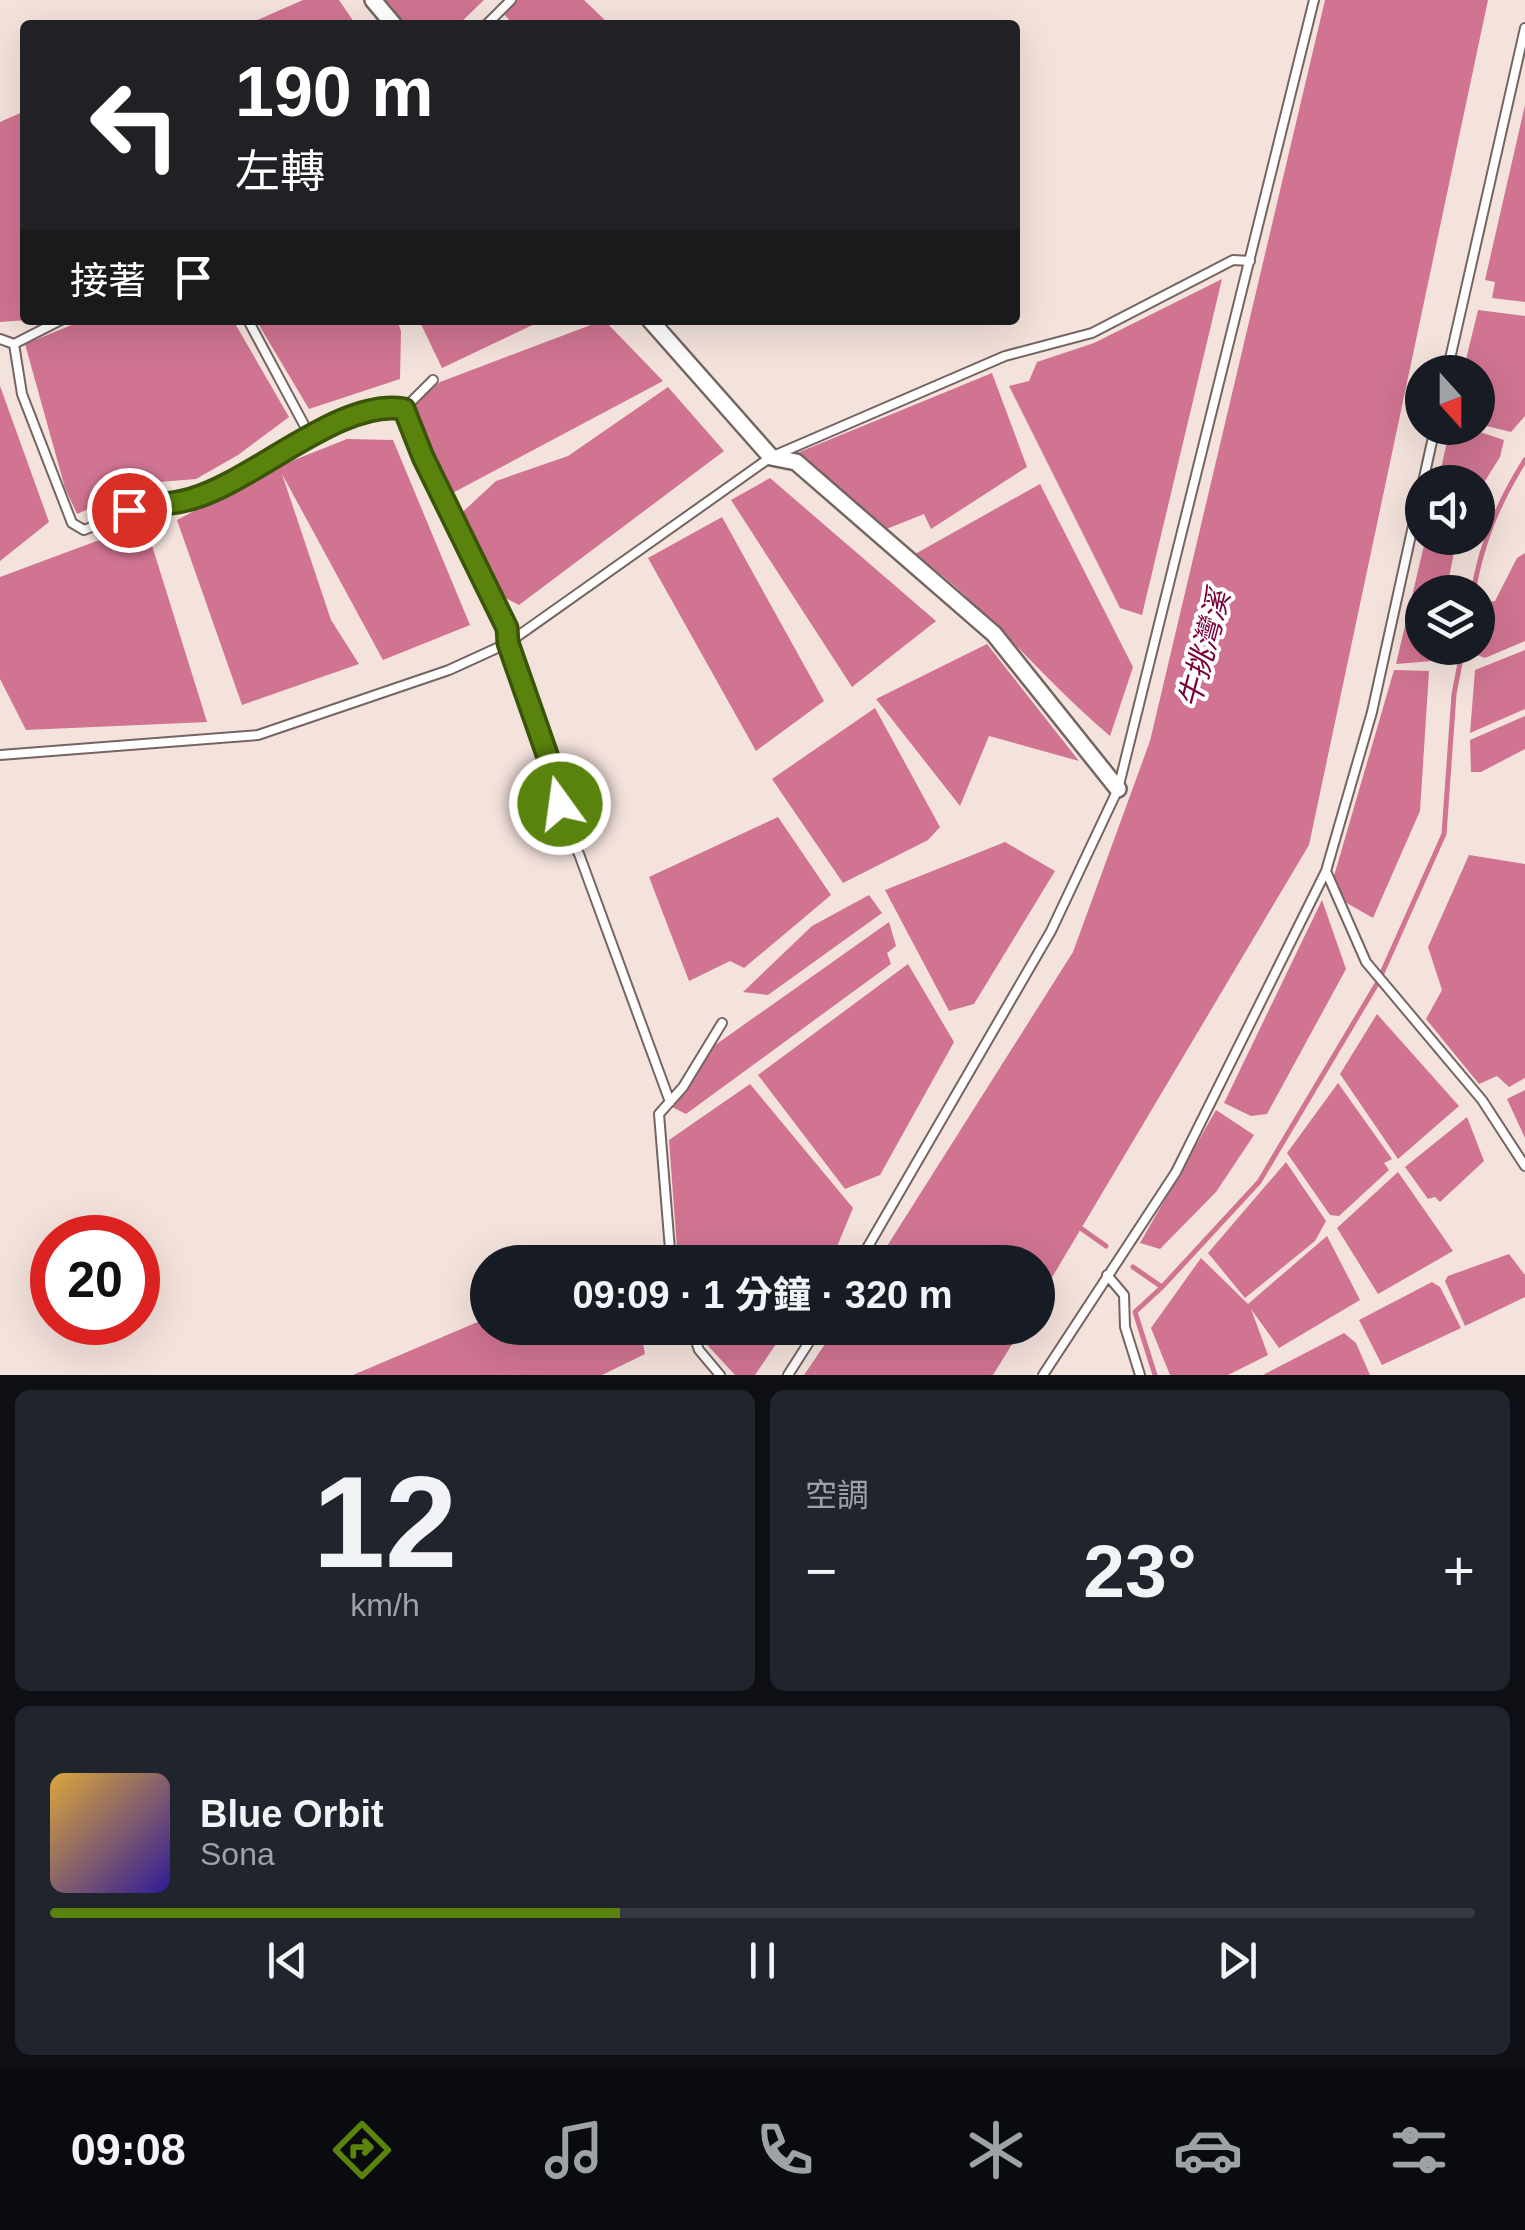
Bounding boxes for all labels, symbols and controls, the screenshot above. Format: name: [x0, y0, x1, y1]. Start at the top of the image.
text: 190 m: [235, 53, 433, 131]
icon: left: [70, 60, 200, 190]
text: 左轉: [235, 146, 325, 197]
icon: arrive: [166, 250, 221, 305]
text: 接著: [70, 260, 146, 302]
north arrow: [1405, 355, 1495, 445]
map controls: [1405, 355, 1495, 665]
button: sound: [1405, 465, 1495, 555]
pin: [87, 468, 172, 553]
icon: arrive: [102, 483, 157, 538]
button: layers: [1405, 575, 1495, 665]
water label: 牛挑灣溪: [1173, 583, 1237, 711]
position arrow: [508, 752, 612, 856]
speed limit sign: 20: [30, 1215, 160, 1345]
text: 09:09 · 1 分鐘 · 320 m: [572, 1274, 953, 1316]
text: 12: [313, 1449, 457, 1595]
text: 空調: [805, 1477, 869, 1513]
text: 23°: [1083, 1529, 1197, 1613]
text: −: [805, 1540, 837, 1602]
text: +: [1443, 1540, 1475, 1602]
text: km/h: [350, 1587, 420, 1623]
text: Blue Orbit: [200, 1793, 384, 1835]
text: Sona: [200, 1836, 275, 1872]
icon: previous: [260, 1933, 315, 1988]
icon: pause: [735, 1933, 790, 1988]
icon: next: [1210, 1933, 1265, 1988]
icon: directions: [327, 2115, 397, 2185]
icon: music: [539, 2115, 609, 2185]
icon: phone: [750, 2115, 820, 2185]
icon: climate: [961, 2115, 1031, 2185]
icon: car: [1173, 2115, 1243, 2185]
icon: filters: [1384, 2115, 1454, 2185]
text: 09:08: [71, 2124, 186, 2175]

